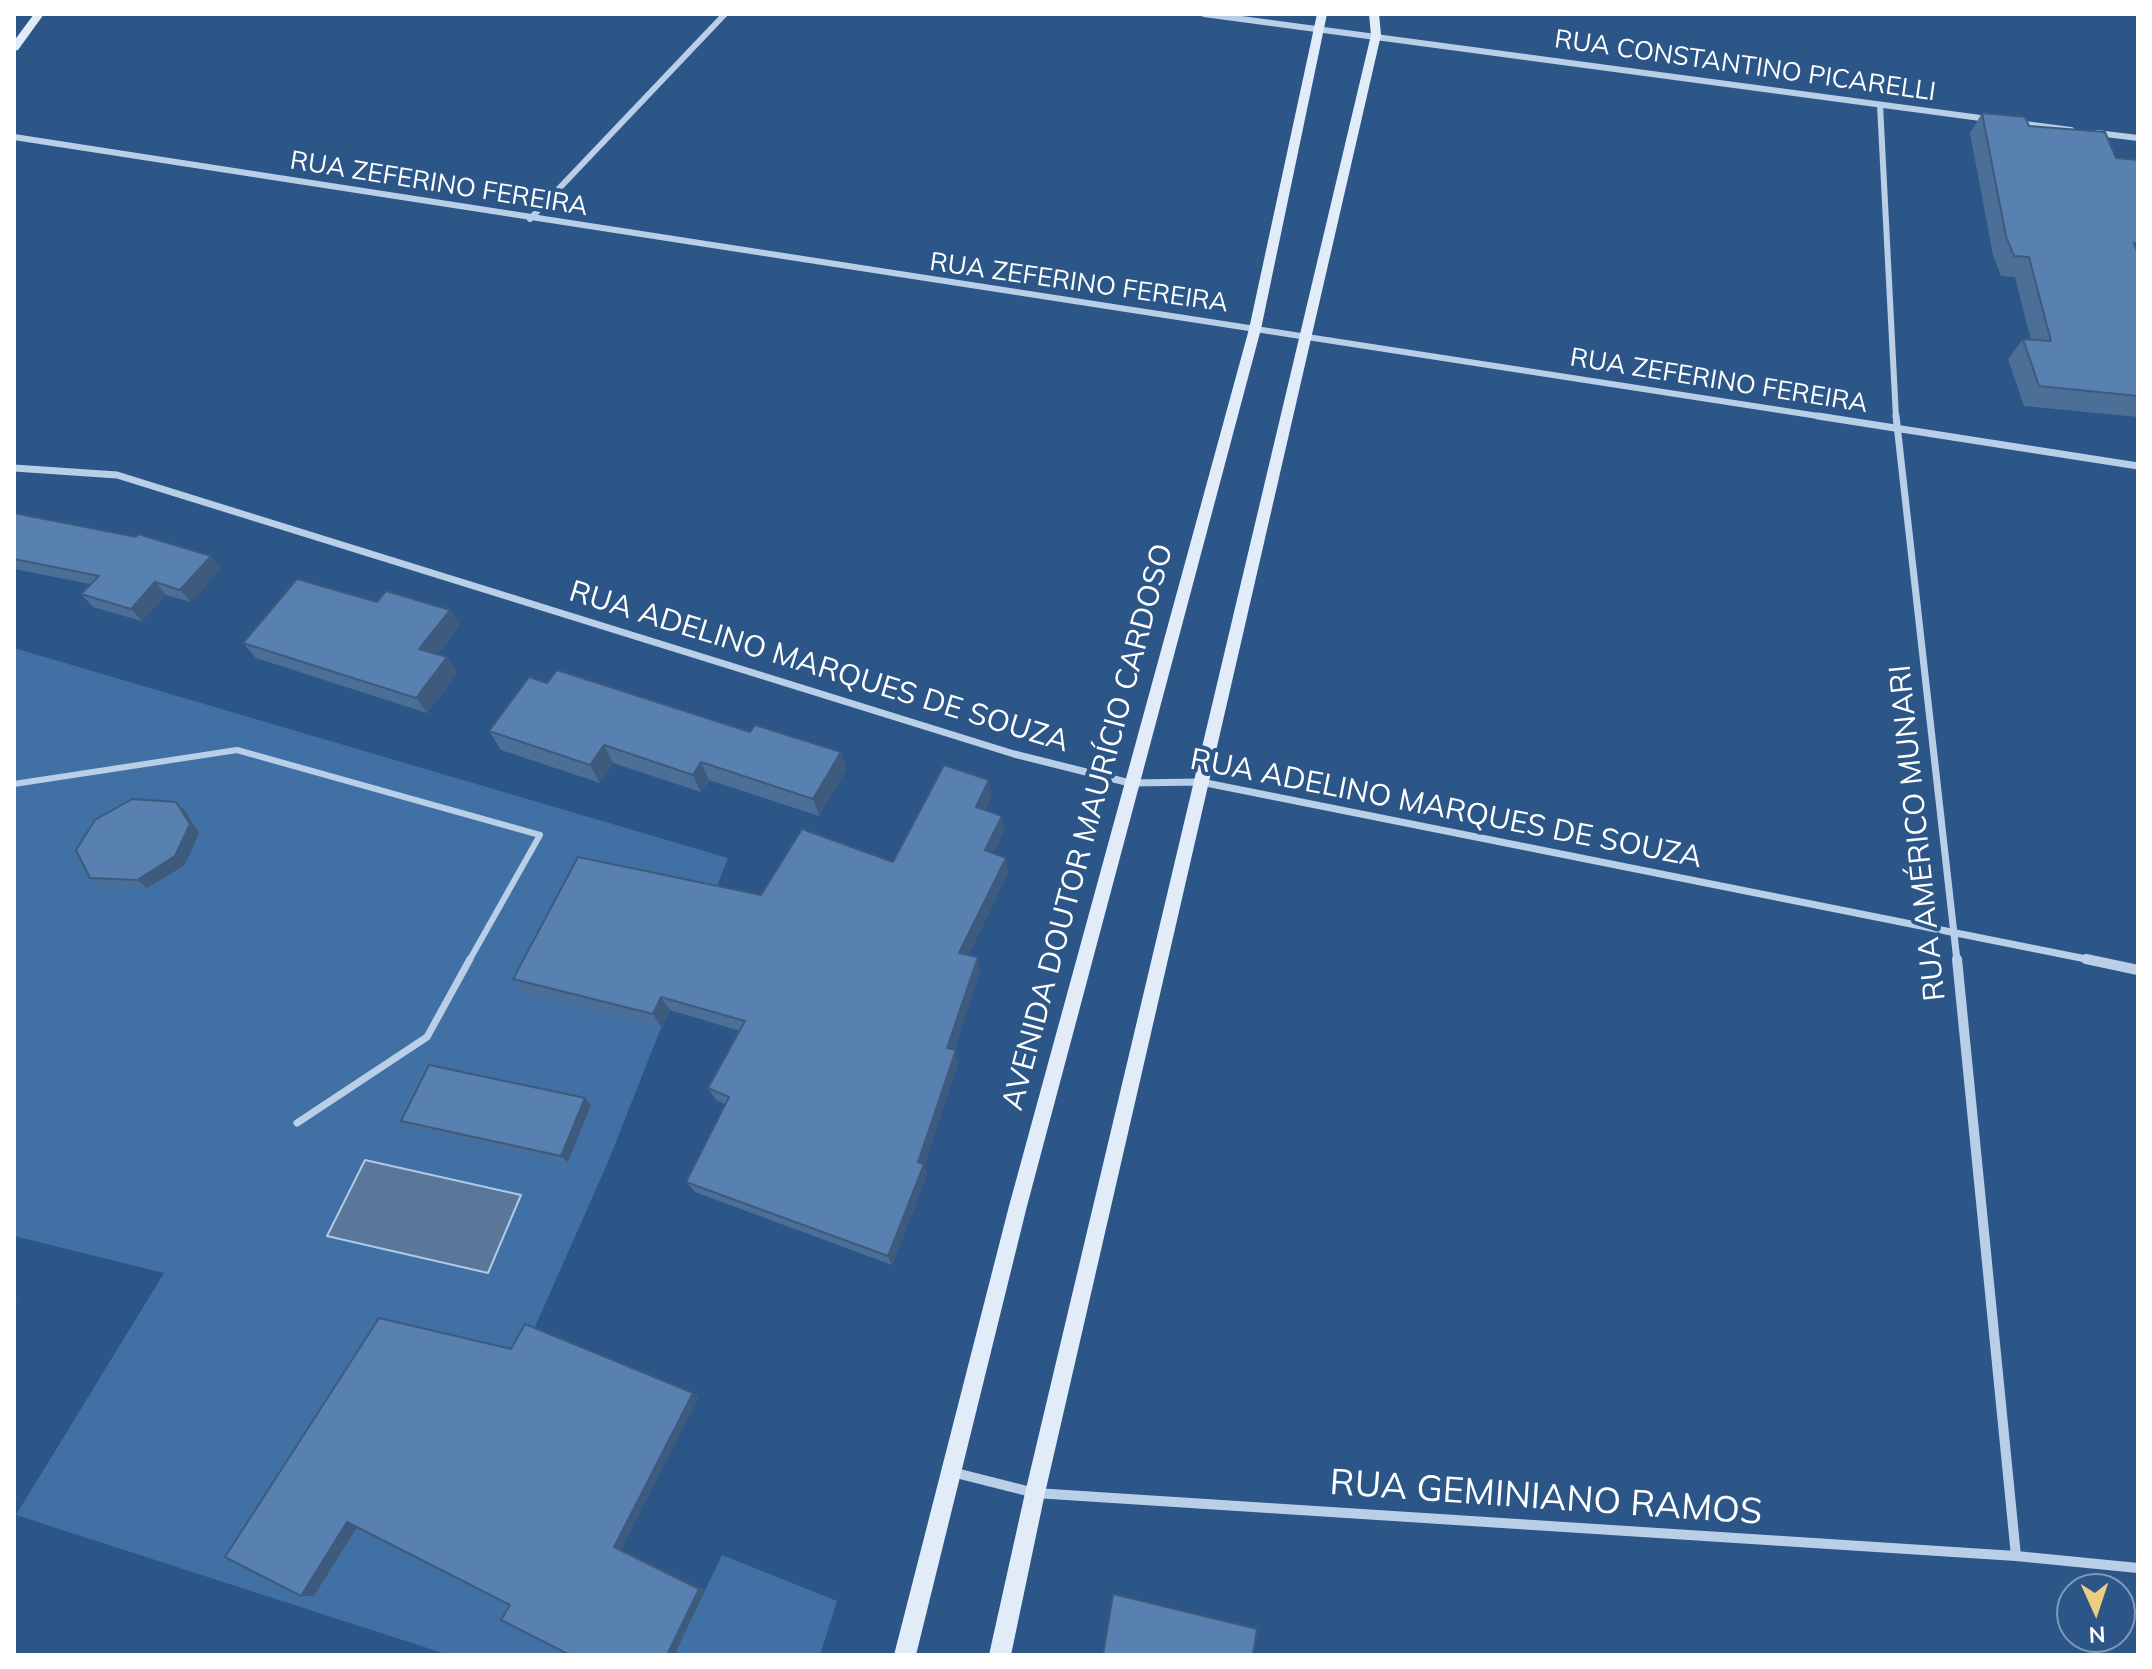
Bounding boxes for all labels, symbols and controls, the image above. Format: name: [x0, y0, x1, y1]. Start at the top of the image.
street label: RUA CONSTANTINO PICARELLI: [1552, 24, 1938, 108]
street label: RUA ZEFERINO FEREIRA: [288, 145, 590, 223]
street label: RUA ZEFERINO FEREIRA: [928, 247, 1230, 319]
street label: RUA ZEFERINO FEREIRA: [1568, 342, 1870, 420]
street label: AVENIDA DOUTOR MAURÍCIO CARDOSO: [995, 540, 1181, 1114]
street label: RUA ADELINO MARQUES DE SOUZA: [565, 574, 1073, 760]
street label: RUA AMÉRICO MUNARI: [1882, 663, 1954, 1003]
street label: RUA ADELINO MARQUES DE SOUZA: [1187, 742, 1705, 876]
street label: RUA GEMINIANO RAMOS: [1328, 1461, 1764, 1535]
north arrow: [2056, 1573, 2136, 1653]
text: N: [2088, 1621, 2106, 1649]

